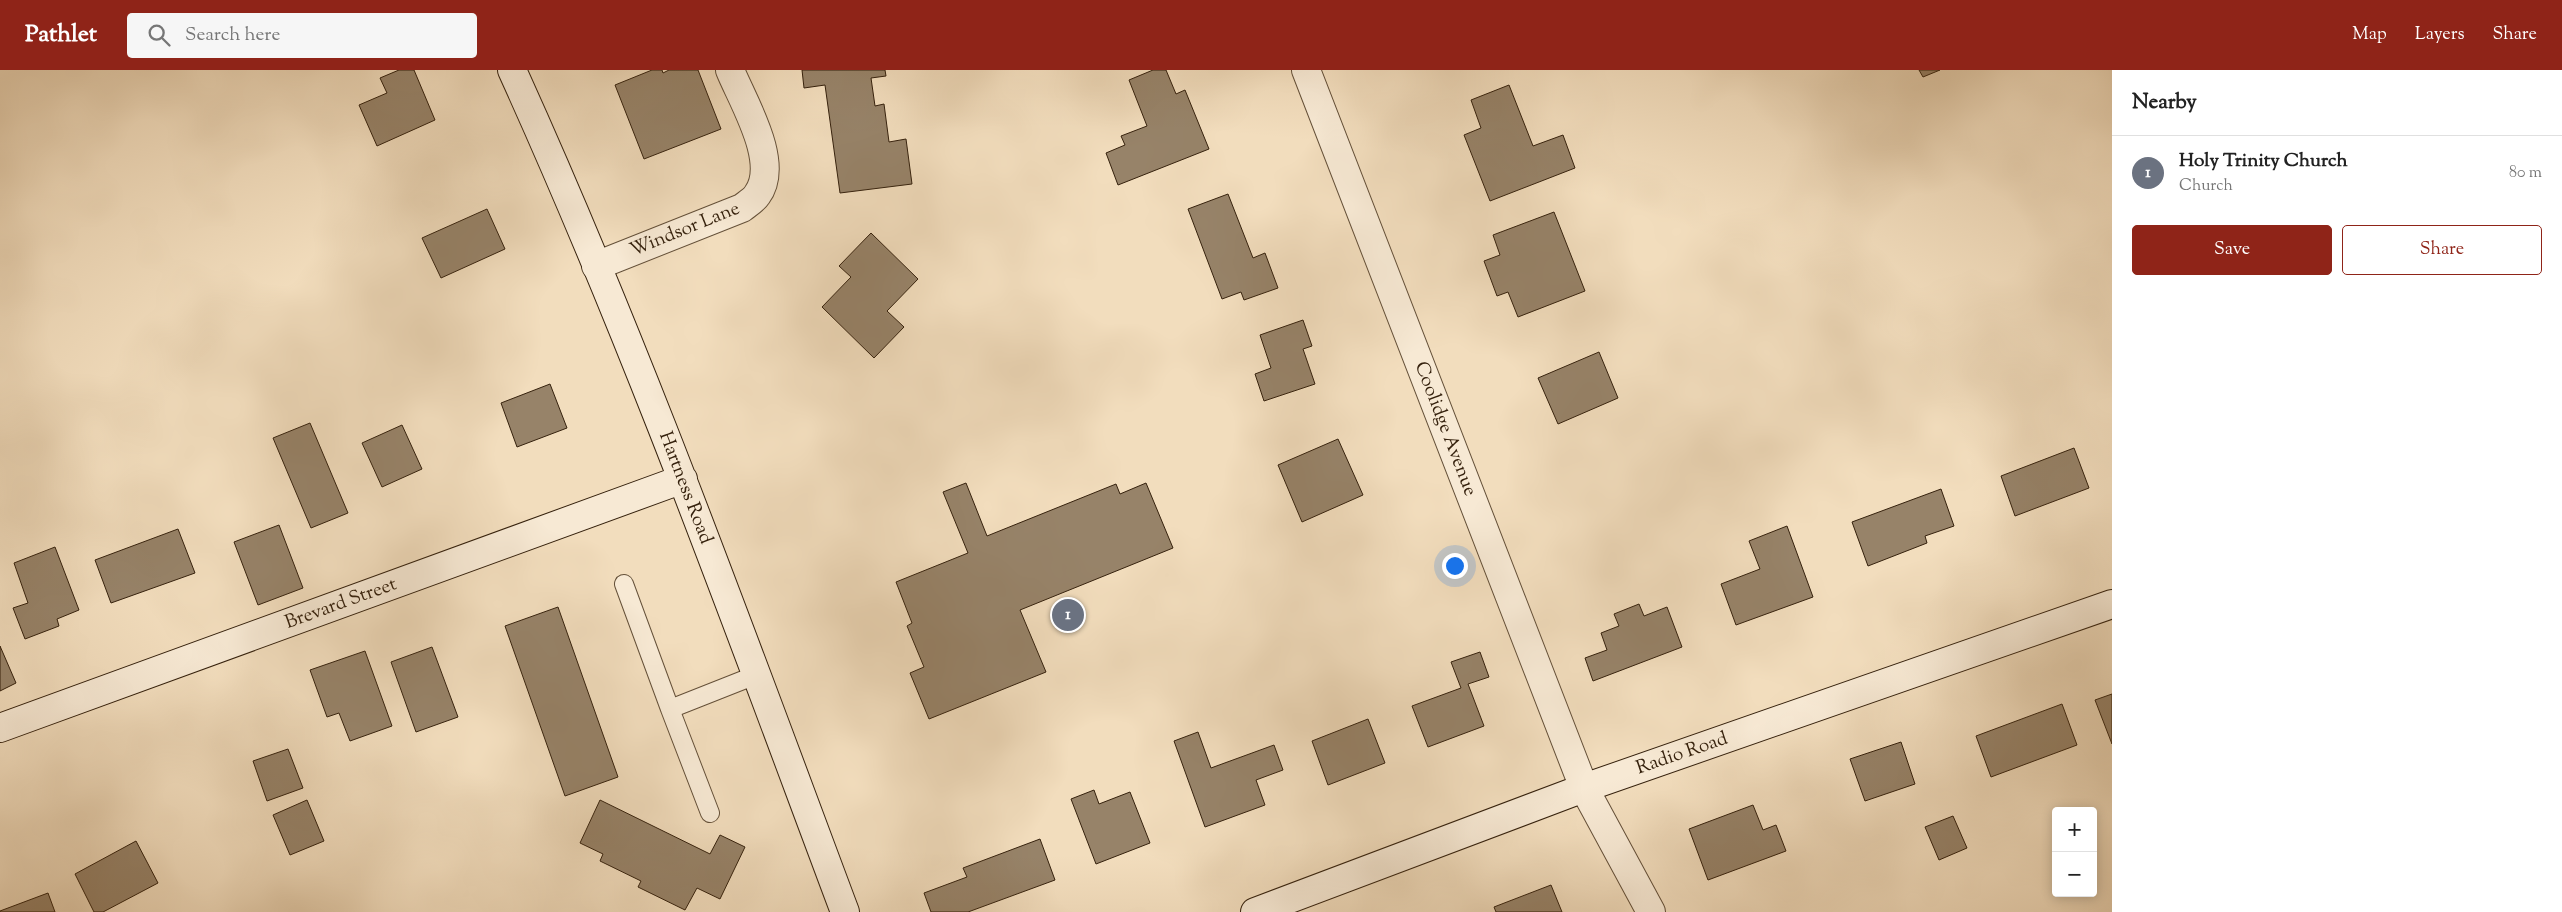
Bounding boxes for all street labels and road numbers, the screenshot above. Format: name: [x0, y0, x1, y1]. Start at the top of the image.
street label: Windsor Lane: [626, 196, 744, 264]
street label: Coolidge Avenue: [1407, 358, 1483, 500]
street label: Hartness Road: [651, 428, 719, 549]
street label: Brevard Street: [281, 571, 401, 637]
street label: Radio Road: [1633, 726, 1732, 782]

